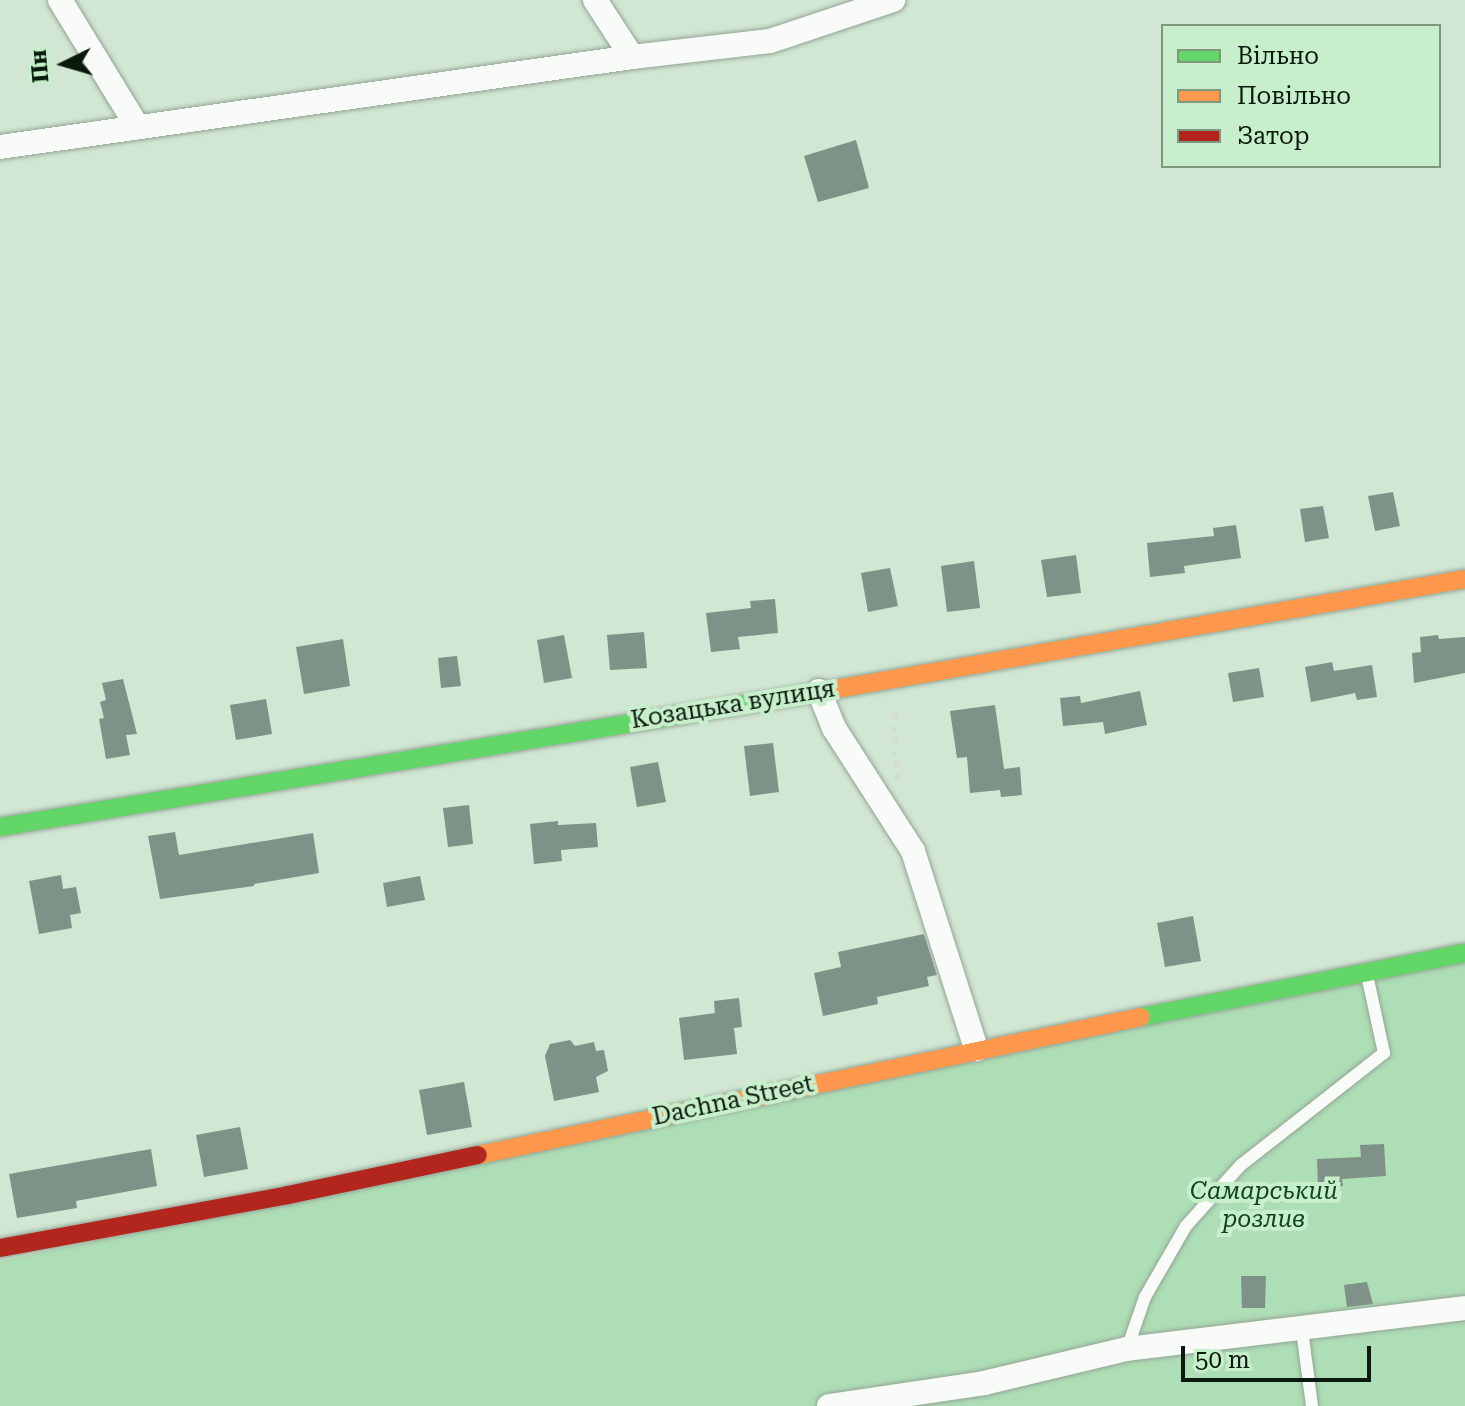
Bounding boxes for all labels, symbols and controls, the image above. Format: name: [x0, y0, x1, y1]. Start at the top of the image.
north arrow: [24, 24, 104, 104]
legend: [1161, 24, 1441, 168]
text: Вільно: [1237, 42, 1319, 70]
text: Пн: [26, 49, 53, 84]
text: Повільно: [1237, 82, 1351, 110]
text: Затор: [1237, 122, 1310, 150]
street label: Козацька вулиця: [629, 675, 837, 735]
street label: Dachna Street: [650, 1070, 816, 1132]
park label: Самарський розлив: [1190, 1178, 1338, 1234]
scale bar: [1185, 1330, 1375, 1380]
text: 50 m: [1195, 1346, 1250, 1374]

